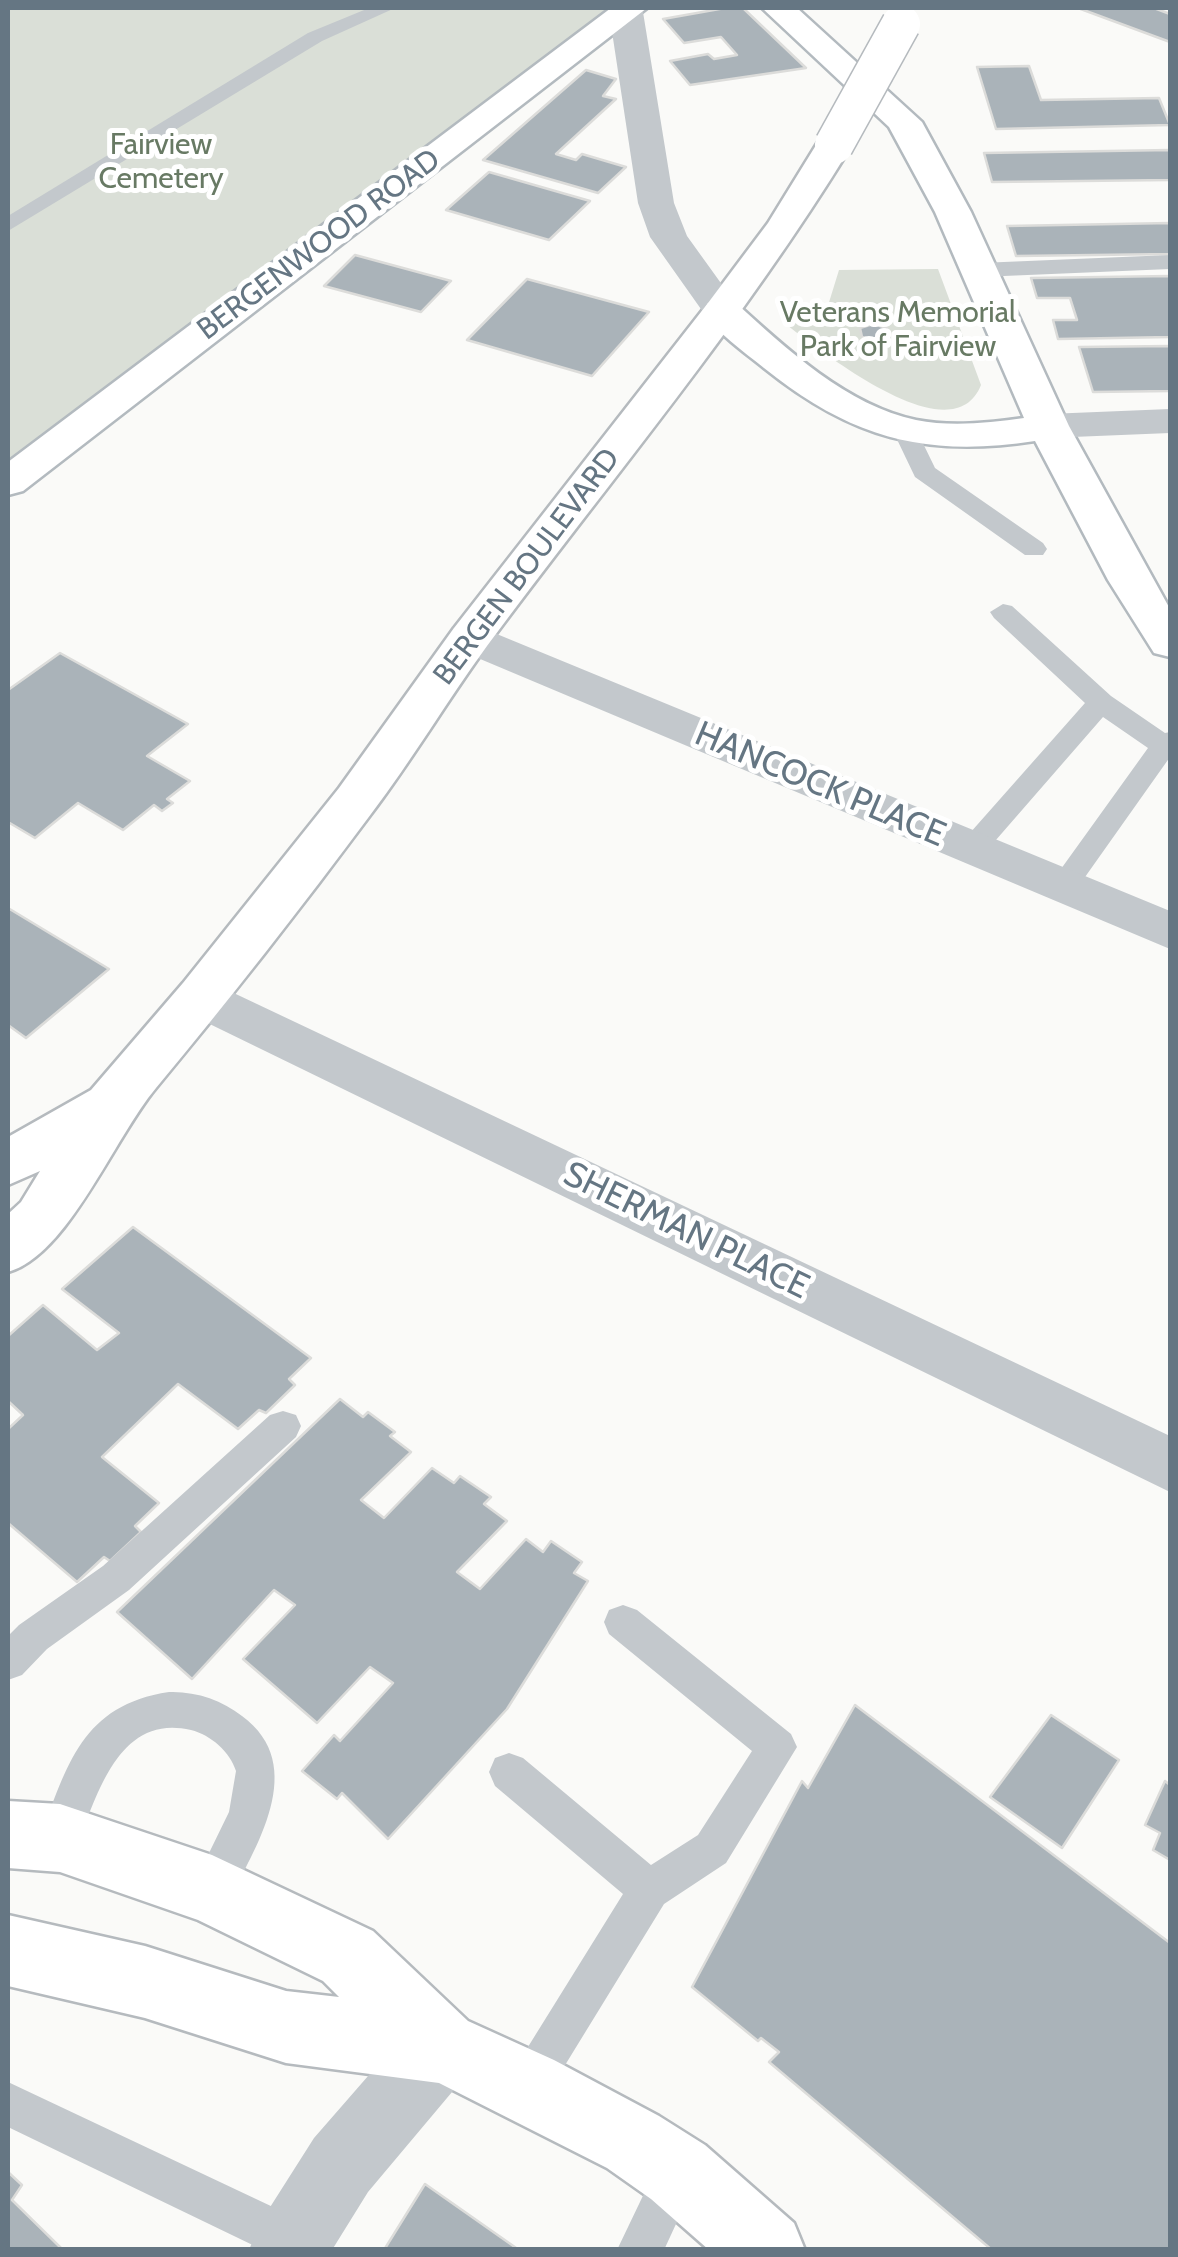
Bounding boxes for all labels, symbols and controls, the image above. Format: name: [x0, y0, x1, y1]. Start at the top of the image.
park label: Fairview Cemetery: [98, 127, 224, 198]
street label: BERGENWOOD ROAD: [191, 142, 447, 348]
park label: Veterans Memorial Park of Fairview: [780, 295, 1016, 366]
street label: BERGEN BOULEVARD: [426, 442, 628, 692]
street label: HANCOCK PLACE: [689, 713, 951, 857]
street label: SHERMAN PLACE: [556, 1153, 816, 1309]

